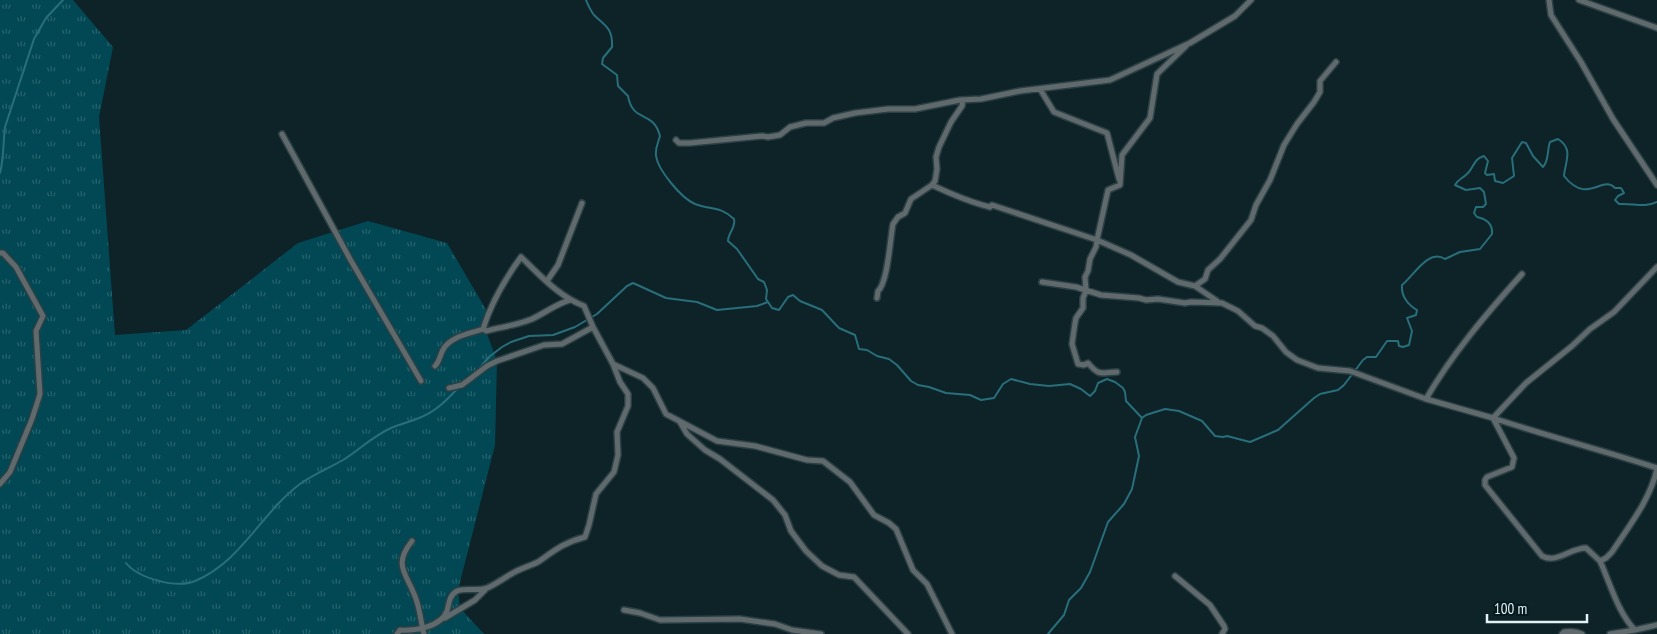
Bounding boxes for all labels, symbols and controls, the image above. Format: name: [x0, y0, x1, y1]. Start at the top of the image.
scale bar: [1487, 592, 1587, 624]
text: 100 m: [1494, 599, 1527, 618]

